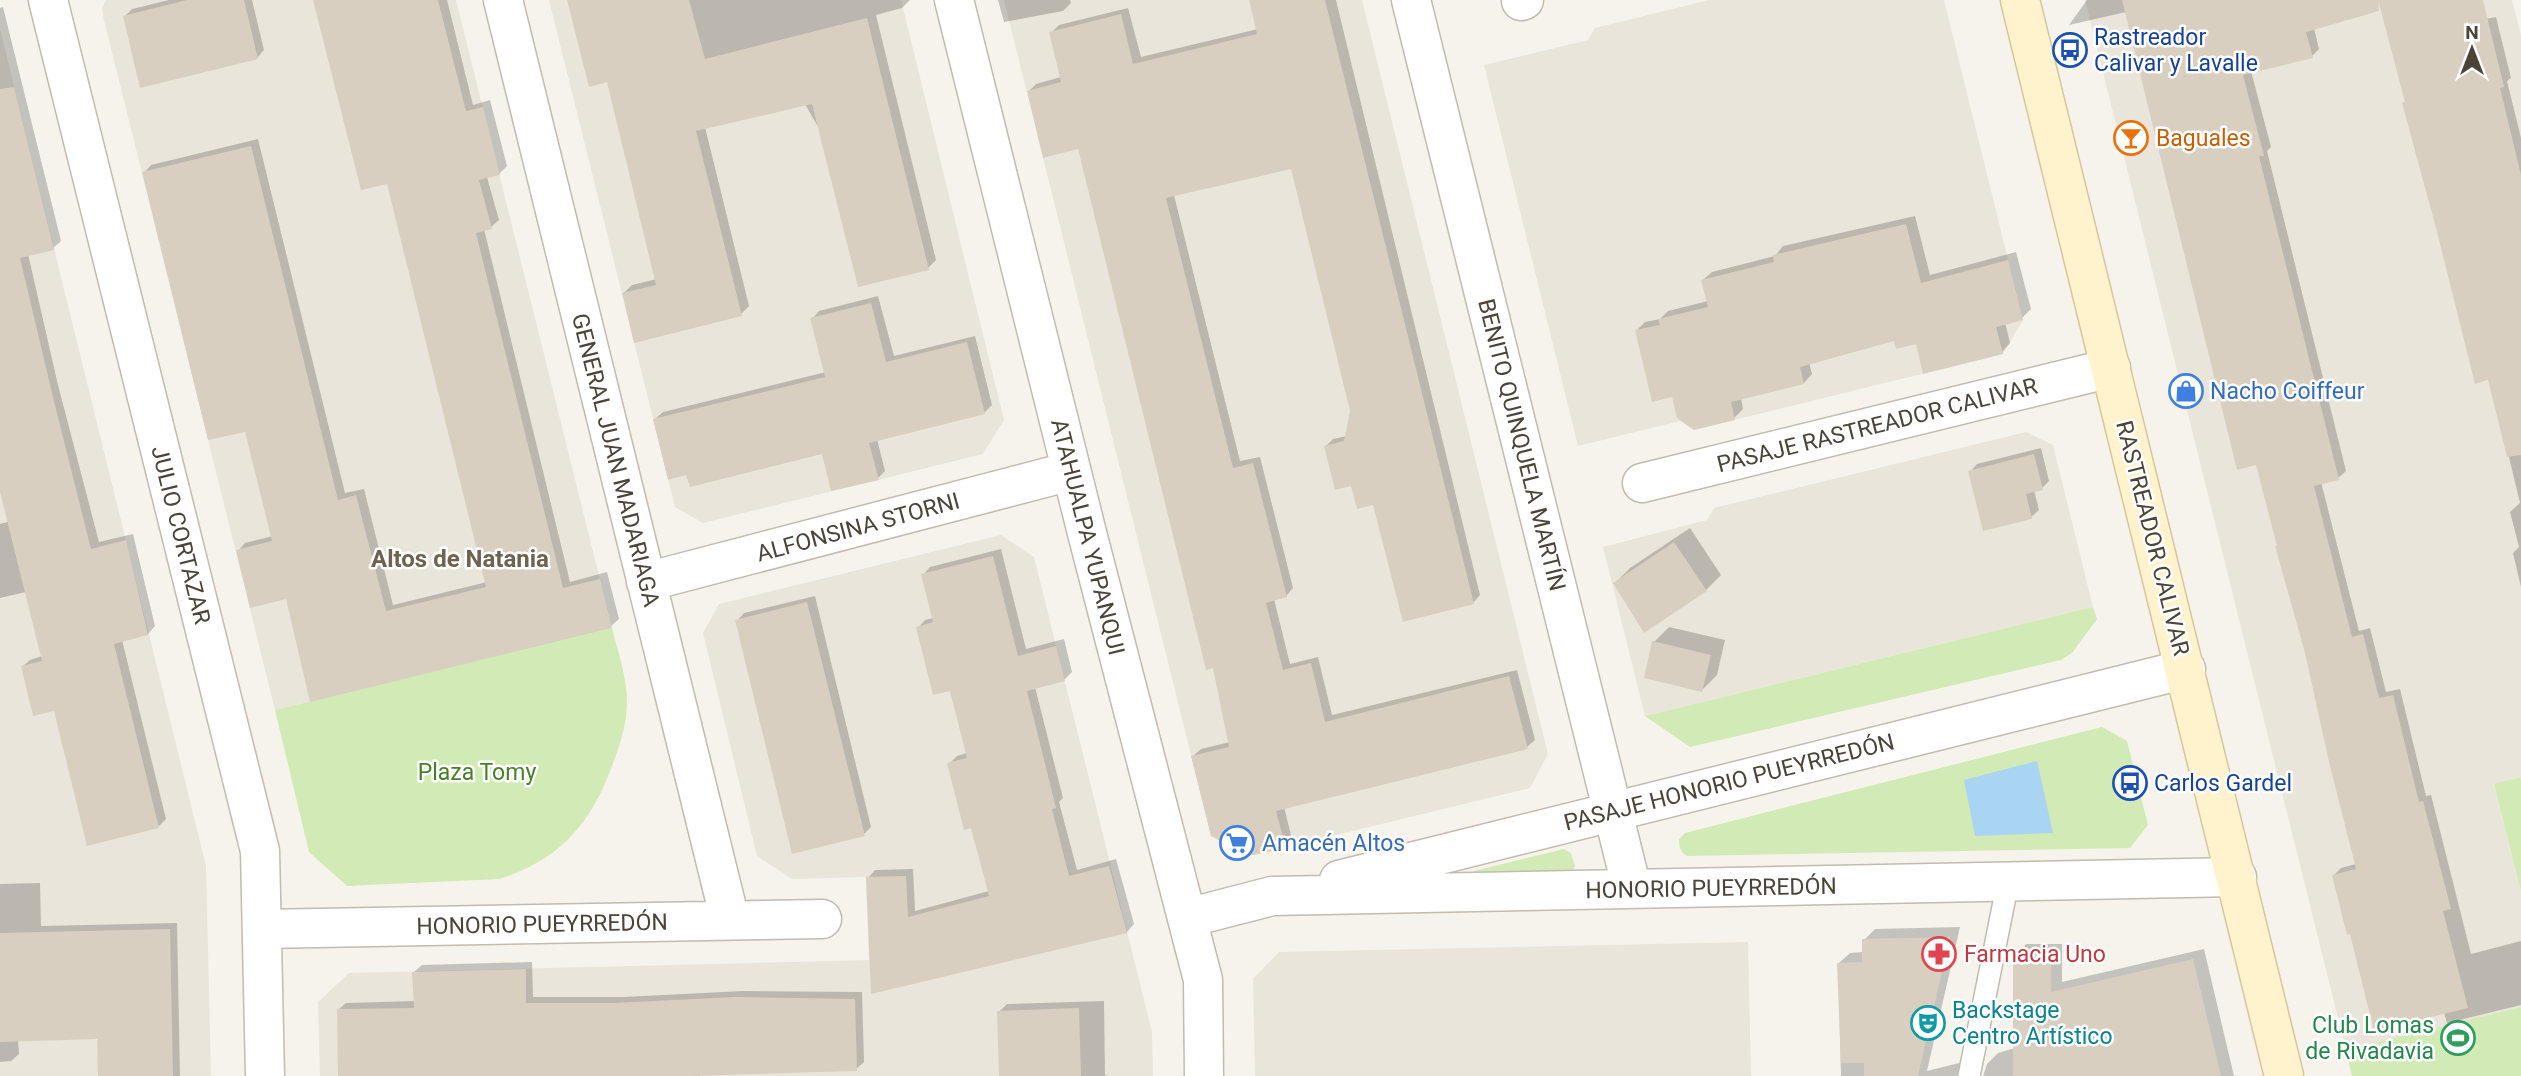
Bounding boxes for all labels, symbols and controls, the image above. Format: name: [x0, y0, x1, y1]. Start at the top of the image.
north arrow: [2437, 14, 2507, 84]
text: N: [2465, 21, 2479, 44]
place label: Rastreador Calivar y Lavalle: [2094, 24, 2258, 77]
bus stop icon: Rastreador Calivar y Lavalle: [2051, 31, 2089, 69]
bar icon: Baguales: [2112, 119, 2150, 157]
place label: Baguales: [2156, 125, 2251, 152]
street label: BENITO QUINQUELA MARTÍN: [1472, 296, 1572, 594]
street label: GENERAL JUAN MADARIAGA: [566, 311, 665, 610]
shop icon: Nacho Coiffeur: [2167, 372, 2205, 410]
street label: PASAJE RASTREADOR CALIVAR: [1714, 373, 2040, 478]
place label: Nacho Coiffeur: [2210, 378, 2365, 405]
street label: ATAHUALPA YUPANQUI: [1045, 416, 1130, 658]
street label: RASTREADOR CALIVAR: [2110, 418, 2195, 658]
street label: JULIO CORTAZAR: [145, 443, 216, 627]
street label: ALFONSINA STORNI: [754, 487, 963, 568]
district label: Altos de Natania: [371, 545, 549, 573]
street label: PASAJE HONORIO PUEYRREDÓN: [1561, 727, 1897, 837]
park label: Plaza Tomy: [418, 759, 536, 786]
bus stop icon: Carlos Gardel: [2111, 764, 2149, 802]
place label: Carlos Gardel: [2154, 770, 2292, 797]
supermarket icon: Amacén Altos: [1218, 824, 1256, 862]
place label: Amacén Altos: [1262, 830, 1405, 857]
street label: HONORIO PUEYRREDÓN: [1585, 872, 1837, 904]
street label: HONORIO PUEYRREDÓN: [416, 908, 668, 940]
pharmacy icon: Farmacia Uno: [1920, 935, 1958, 973]
place label: Farmacia Uno: [1964, 941, 2106, 968]
place label: Backstage Centro Artístico: [1952, 997, 2113, 1050]
theatre icon: Backstage Centro Artístico: [1909, 1004, 1947, 1042]
place label: Club Lomas de Rivadavia: [2305, 1012, 2434, 1065]
sports icon: Club Lomas de Rivadavia: [2439, 1019, 2477, 1057]

